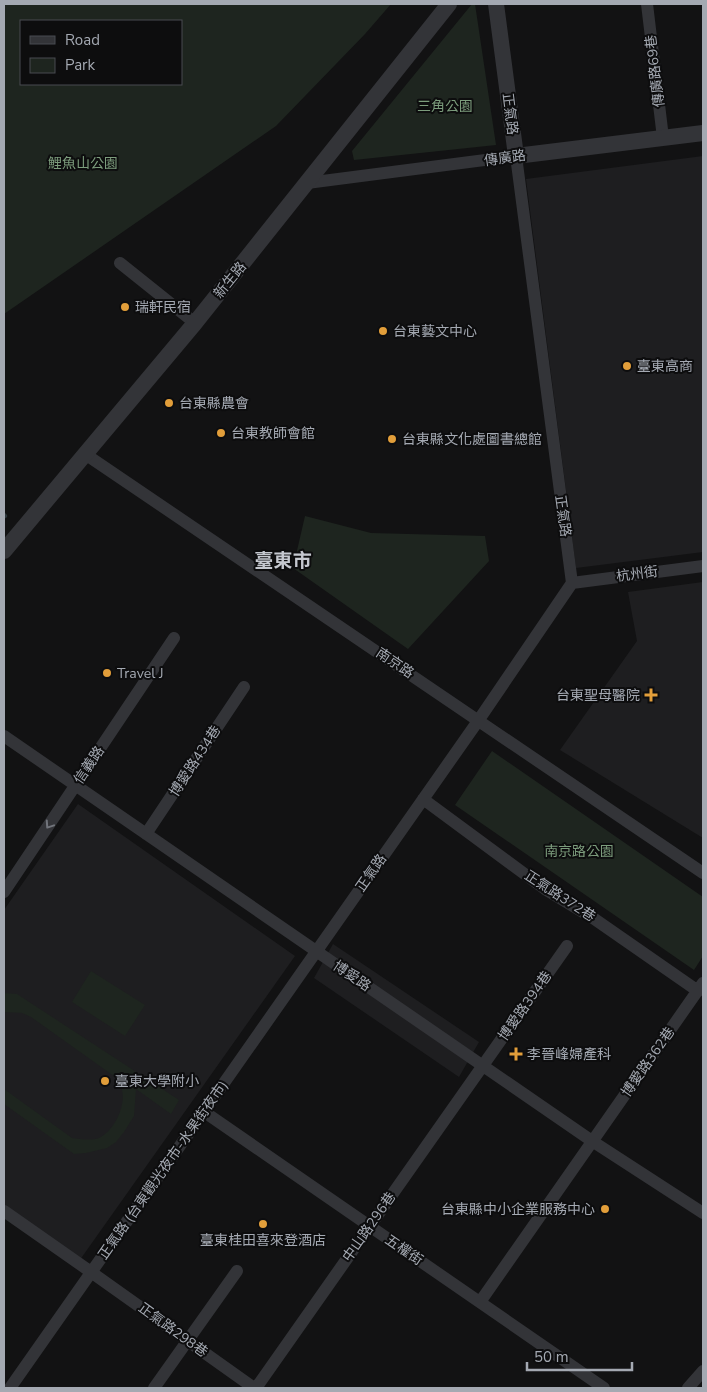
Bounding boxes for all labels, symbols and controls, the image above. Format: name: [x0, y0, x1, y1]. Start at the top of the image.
legend: [20, 20, 182, 85]
text: Road: [65, 30, 100, 50]
street label: 傳廣路69巷: [641, 34, 669, 108]
text: Park: [65, 55, 95, 75]
street label: 正氣路: [498, 92, 522, 136]
park label: 三角公園: [417, 97, 473, 116]
street label: 傳廣路: [483, 146, 527, 170]
park label: 鯉魚山公園: [48, 154, 118, 173]
street label: 新生路: [209, 258, 251, 302]
place label: 瑞軒民宿: [135, 298, 191, 317]
marker: 瑞軒民宿: [119, 301, 131, 313]
place label: 台東藝文中心: [393, 322, 477, 341]
marker: 台東藝文中心: [377, 325, 389, 337]
place label: 臺東高商: [637, 357, 693, 376]
marker: 臺東高商: [621, 360, 633, 372]
place label: 台東縣農會: [179, 394, 249, 413]
marker: 台東縣農會: [163, 397, 175, 409]
place label: 台東教師會館: [231, 424, 315, 443]
marker: 台東教師會館: [215, 427, 227, 439]
place label: 台東縣文化處圖書總館: [402, 430, 542, 449]
marker: 台東縣文化處圖書總館: [386, 433, 398, 445]
street label: 正氣路: [551, 494, 575, 538]
district label: 臺東市: [254, 548, 312, 574]
street label: 杭州街: [615, 562, 659, 586]
street label: 南京路: [372, 643, 418, 683]
place label: Travel J: [117, 664, 163, 683]
marker: Travel J: [101, 667, 113, 679]
place label: 台東聖母醫院: [556, 686, 640, 705]
marker: 台東聖母醫院: [644, 688, 658, 702]
street label: 博愛路434巷: [165, 722, 225, 800]
street label: 信義路: [69, 742, 109, 788]
one-way arrow: [46, 819, 55, 829]
park label: 南京路公園: [544, 842, 614, 861]
street label: 正氣路: [351, 850, 391, 896]
street label: 正氣路372巷: [521, 866, 599, 926]
street label: 博愛路: [329, 956, 375, 996]
street label: 博愛路394巷: [494, 967, 556, 1045]
street label: 博愛路362巷: [617, 1023, 679, 1101]
place label: 李晉峰婦產科: [527, 1045, 611, 1064]
marker: 李晉峰婦產科: [509, 1047, 523, 1061]
place label: 臺東大學附小: [115, 1072, 199, 1091]
marker: 臺東大學附小: [99, 1075, 111, 1087]
street label: 正氣路 (台東觀光夜市-水果街夜市): [94, 1077, 232, 1263]
street label: 中山路296巷: [338, 1188, 400, 1266]
place label: 台東縣中小企業服務中心: [441, 1200, 595, 1219]
marker: 台東縣中小企業服務中心: [599, 1203, 611, 1215]
marker: 臺東桂田喜來登酒店: [257, 1218, 269, 1230]
street label: 五權街: [381, 1230, 427, 1270]
place label: 臺東桂田喜來登酒店: [200, 1231, 326, 1250]
street label: 正氣路298巷: [135, 1298, 211, 1362]
scale bar: [527, 1340, 632, 1372]
text: 50 m: [534, 1347, 569, 1367]

